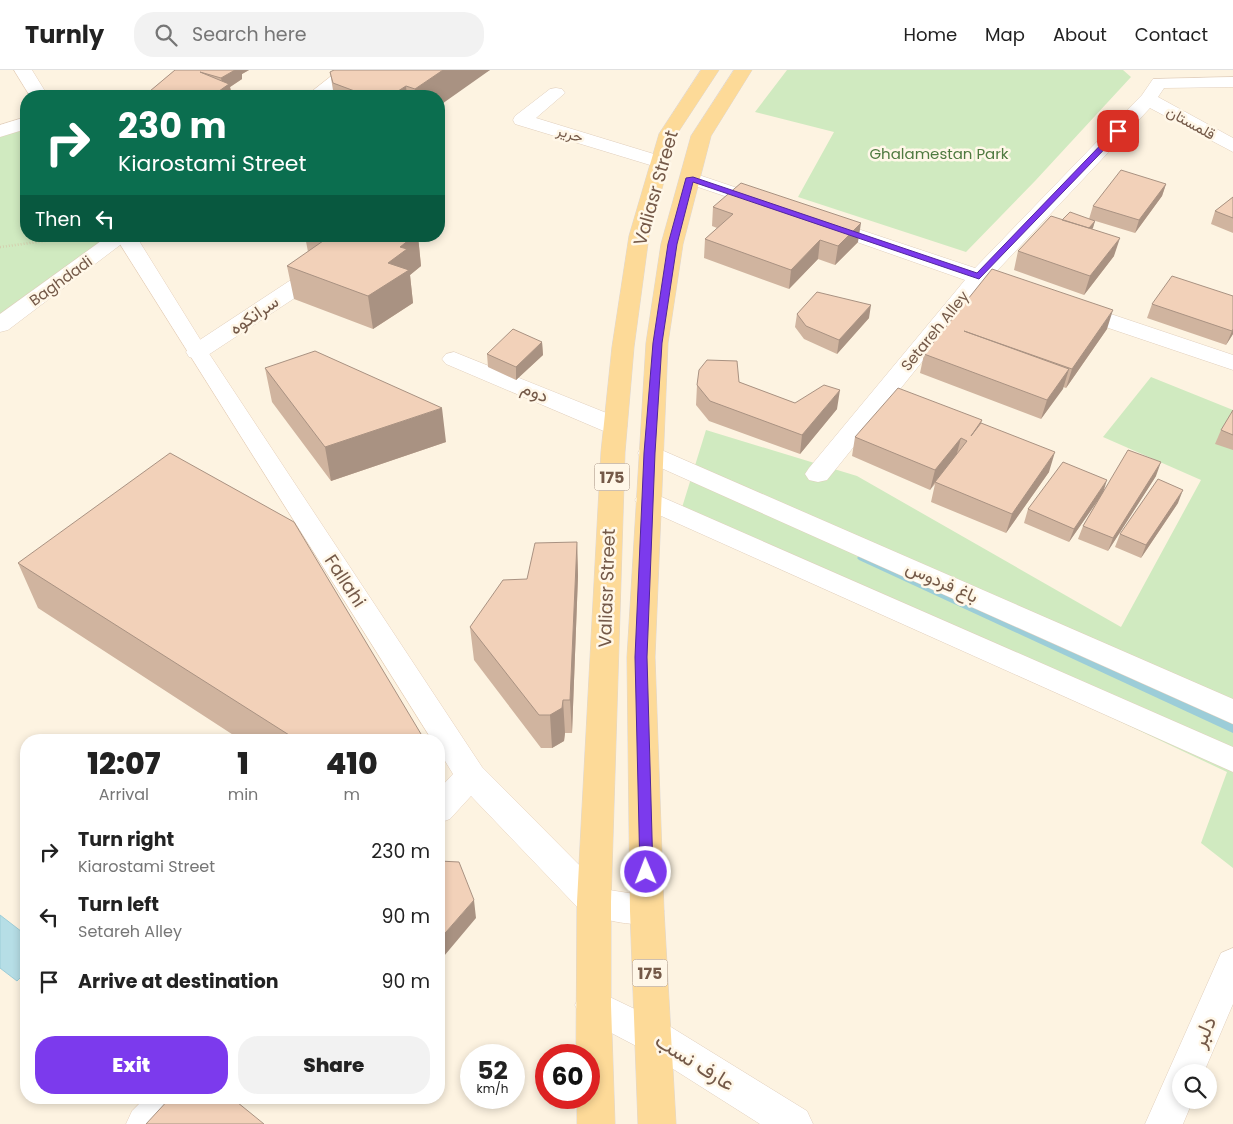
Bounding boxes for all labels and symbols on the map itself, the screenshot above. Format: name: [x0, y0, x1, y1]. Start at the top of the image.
street label: قلمستان: [1163, 101, 1220, 145]
pin: [1097, 110, 1139, 152]
street label: حریر: [553, 119, 586, 147]
street label: Valiasr Street: [627, 127, 684, 248]
park label: Ghalamestan Park: [869, 143, 1009, 164]
street label: Baghdadi: [25, 251, 96, 311]
street label: Setareh Alley: [896, 286, 974, 375]
street label: سرانکوه: [224, 289, 283, 340]
street label: دوم: [518, 375, 553, 408]
road number: 175: [594, 464, 630, 491]
street label: Valiasr Street: [592, 528, 621, 648]
street label: Fallahi: [319, 550, 372, 612]
street label: باغ فردوس: [902, 555, 982, 609]
position arrow: [619, 845, 671, 897]
road number: 175: [632, 960, 668, 986]
street label: دلبر: [1184, 1012, 1223, 1053]
street label: عارف نسب: [650, 1026, 741, 1098]
speed limit sign: 60: [535, 1044, 600, 1109]

